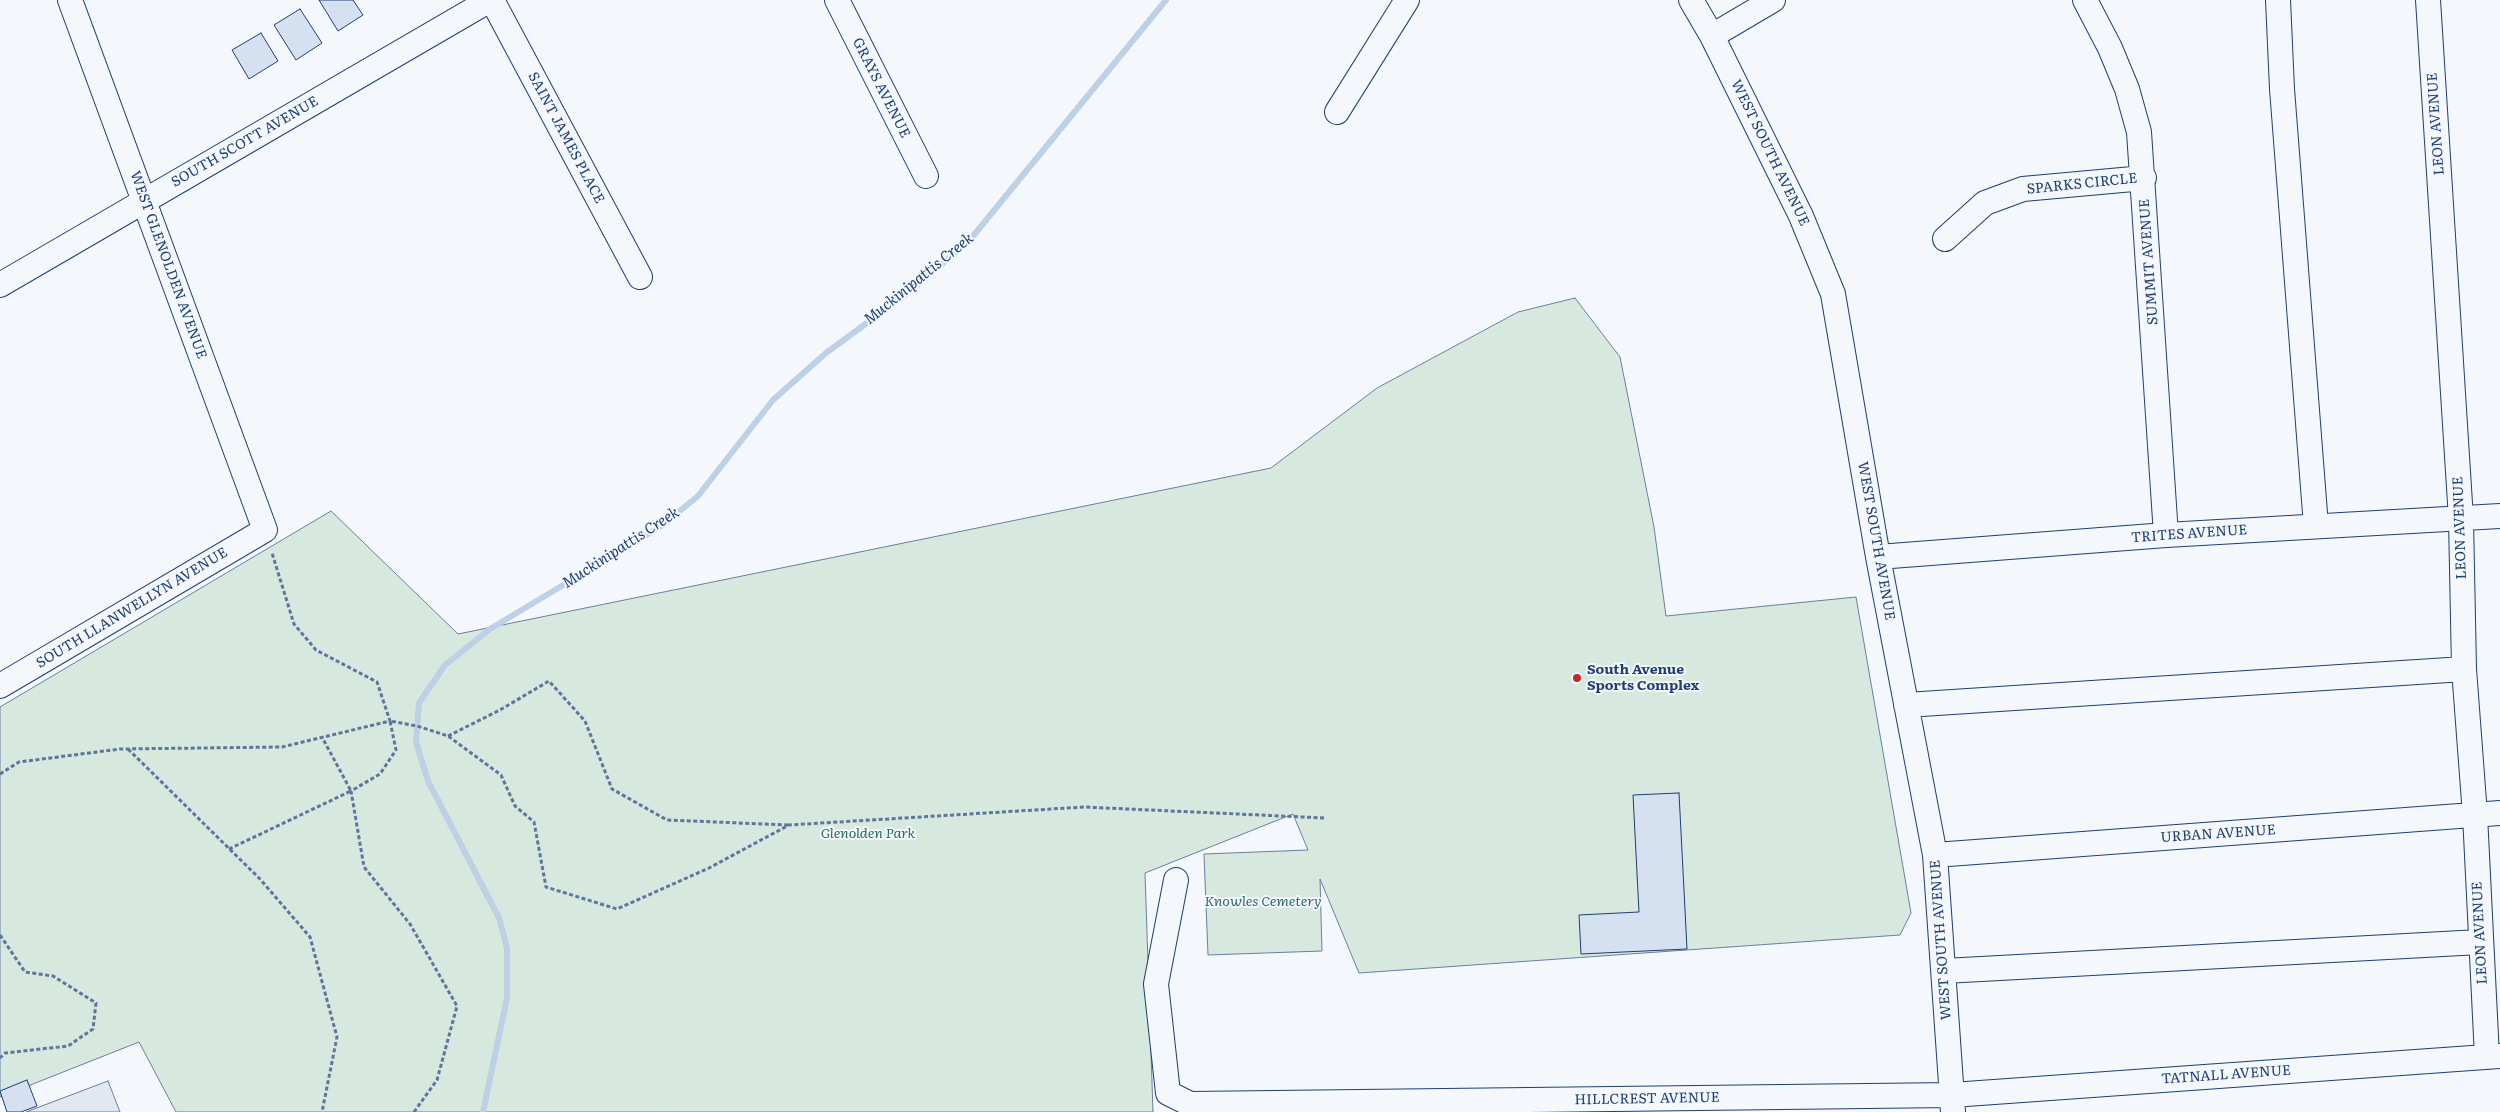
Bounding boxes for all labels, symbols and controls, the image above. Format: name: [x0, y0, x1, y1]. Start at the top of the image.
street label: GRAYS AVENUE: [849, 35, 913, 141]
street label: SAINT JAMES PLACE: [524, 69, 608, 207]
street label: LEON AVENUE: [2424, 72, 2448, 176]
street label: WEST SOUTH AVENUE: [1727, 77, 1813, 229]
street label: SOUTH SCOTT AVENUE: [169, 93, 321, 191]
street label: WEST GLENOLDEN AVENUE: [126, 169, 210, 361]
street label: SPARKS CIRCLE: [2026, 170, 2138, 198]
street label: SUMMIT AVENUE: [2136, 198, 2162, 326]
water label: Muckinipattis Creek: [861, 229, 977, 329]
street label: WEST SOUTH AVENUE: [1854, 460, 1898, 622]
street label: LEON AVENUE: [2450, 476, 2470, 580]
water label: Muckinipattis Creek: [559, 504, 683, 592]
street label: TRITES AVENUE: [2130, 522, 2248, 546]
street label: SOUTH LLANWELLYN AVENUE: [33, 544, 231, 672]
place label: South Avenue Sports Complex: [1587, 662, 1699, 694]
marker: South Avenue Sports Complex: [1571, 672, 1583, 684]
street label: URBAN AVENUE: [2160, 822, 2276, 846]
park label: Glenolden Park: [821, 826, 915, 842]
street label: WEST SOUTH AVENUE: [1927, 859, 1955, 1021]
street label: LEON AVENUE: [2469, 881, 2491, 985]
park label: Knowles Cemetery: [1205, 894, 1321, 910]
street label: TATNALL AVENUE: [2161, 1062, 2291, 1088]
street label: HILLCREST AVENUE: [1574, 1089, 1720, 1109]

